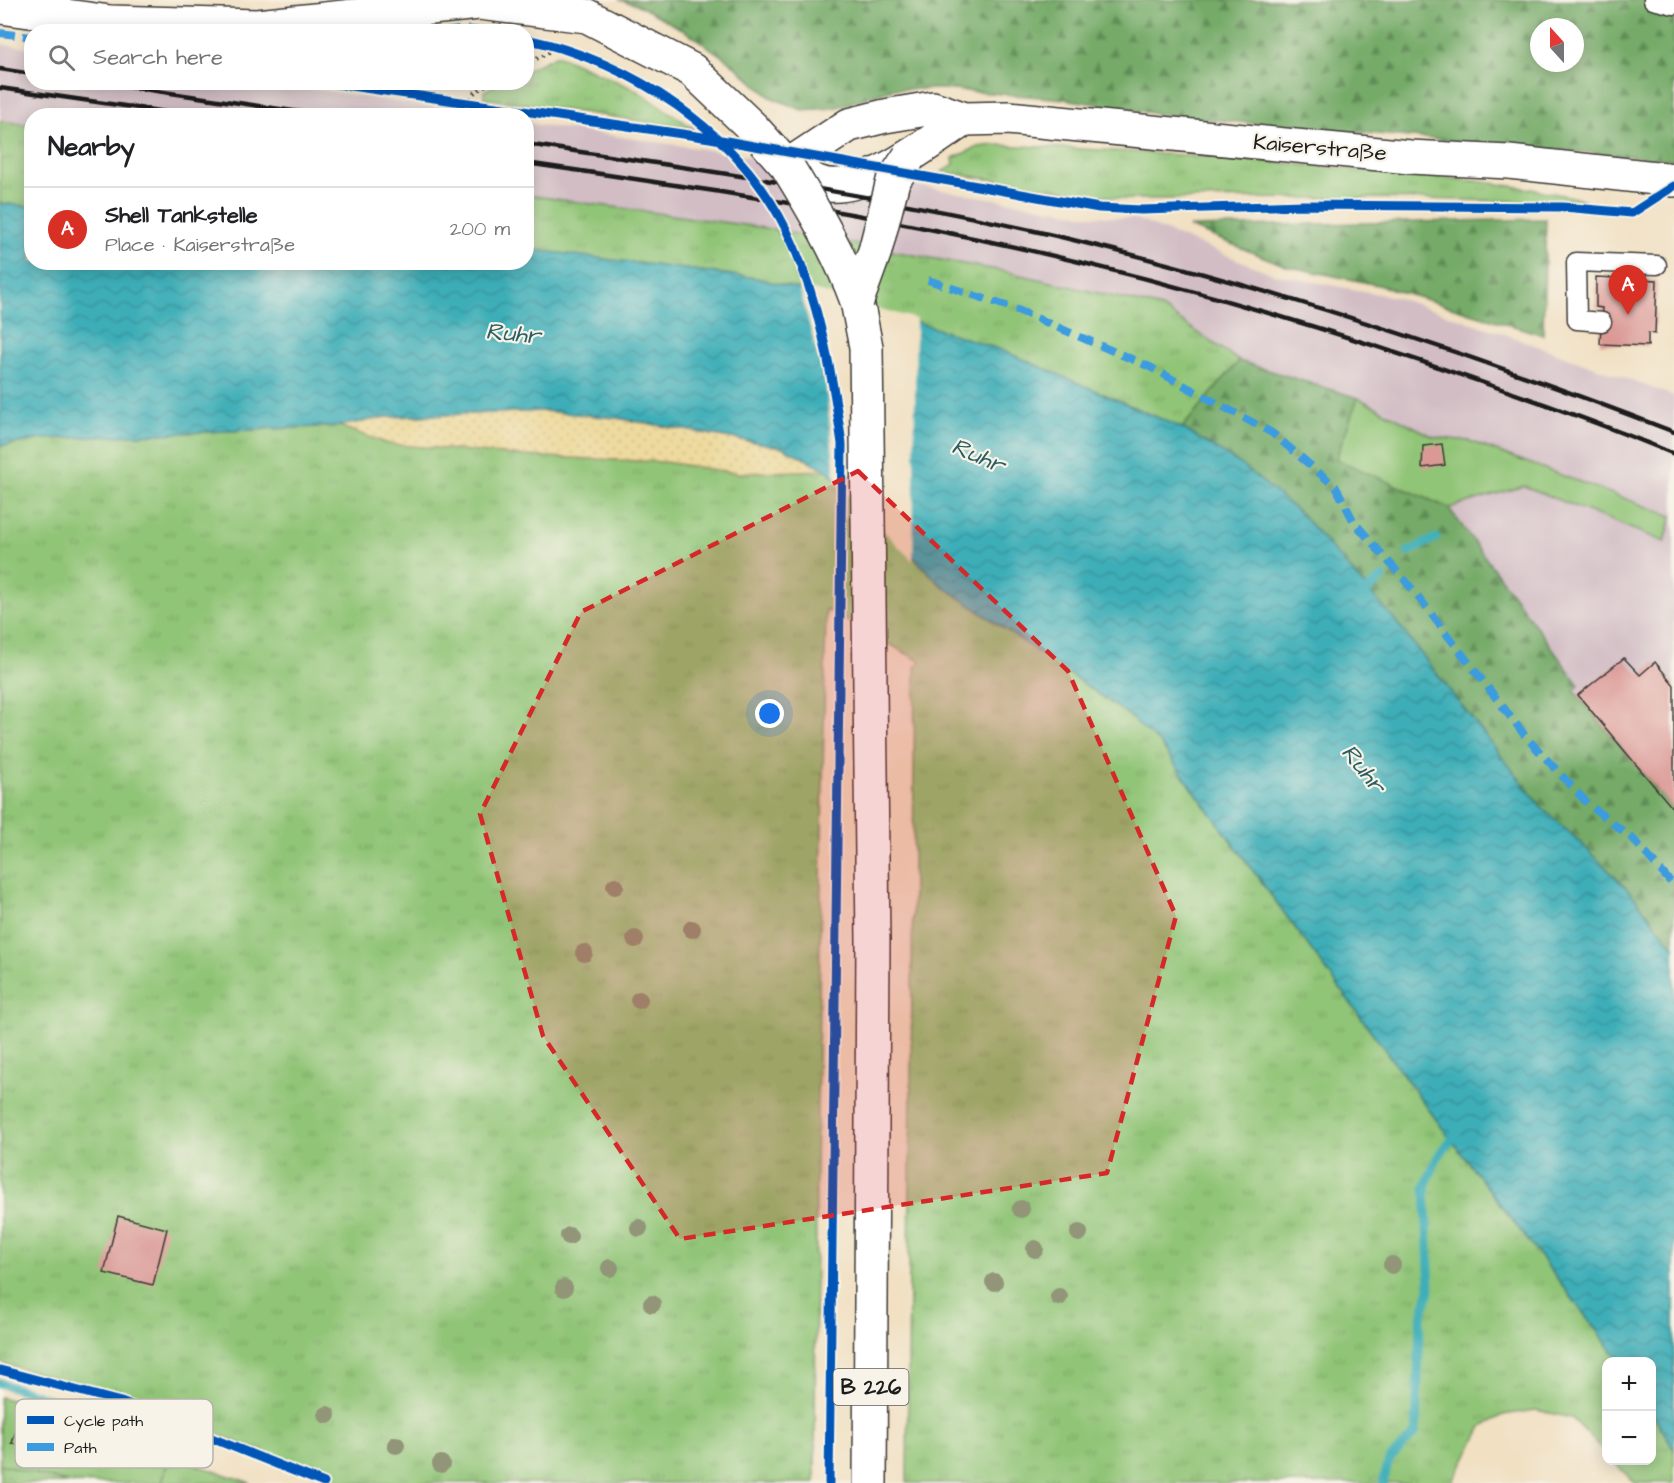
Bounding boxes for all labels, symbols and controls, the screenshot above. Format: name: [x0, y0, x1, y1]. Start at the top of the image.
north arrow: [1530, 18, 1584, 72]
search box: [24, 24, 534, 90]
icon: search: [45, 41, 78, 74]
text: Search here: [93, 42, 223, 73]
street label: Kaiserstraße: [1252, 127, 1388, 169]
text: Nearby: [48, 129, 135, 165]
text: Shell Tankstelle: [105, 200, 258, 231]
text: A: [61, 215, 74, 243]
text: 200 m: [450, 215, 510, 243]
text: Place · Kaiserstraße: [105, 231, 295, 259]
pin: A: [1608, 266, 1648, 315]
water label: Ruhr: [484, 315, 544, 354]
water label: Ruhr: [946, 430, 1012, 483]
your location: [755, 699, 784, 728]
water label: Ruhr: [1333, 737, 1395, 803]
map controls: [1602, 1357, 1656, 1465]
button: +: [1602, 1357, 1656, 1411]
road number: B 226: [834, 1369, 908, 1405]
legend: [15, 1399, 213, 1468]
text: Cycle path: [64, 1410, 143, 1433]
button: −: [1602, 1411, 1656, 1465]
text: Path: [64, 1437, 97, 1459]

